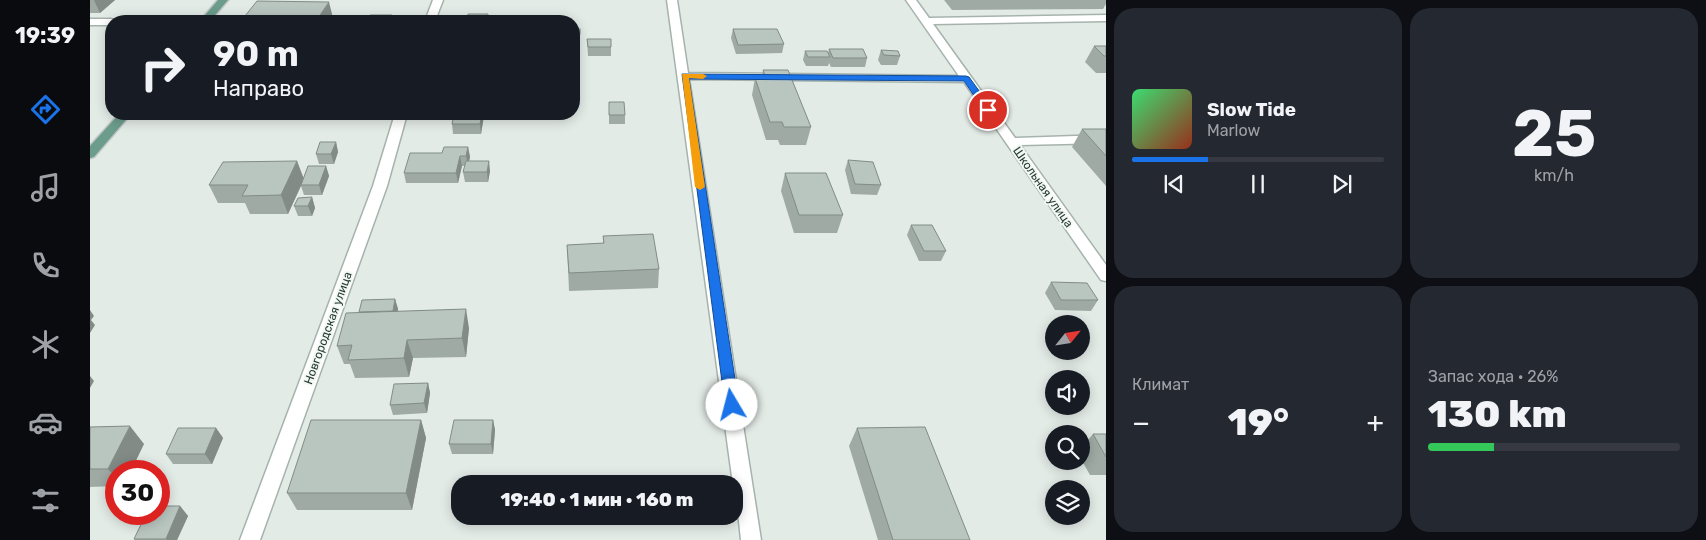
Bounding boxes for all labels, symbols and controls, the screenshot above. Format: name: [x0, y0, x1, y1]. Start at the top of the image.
text: 19:39: [15, 22, 75, 49]
text: 90 m: [213, 33, 299, 75]
icon: right: [130, 35, 195, 100]
text: Направо: [213, 75, 304, 102]
pin: [967, 89, 1009, 131]
icon: directions: [28, 92, 63, 127]
text: 25: [1512, 95, 1596, 172]
icon: arrive: [974, 96, 1002, 124]
text: Slow Tide: [1207, 98, 1296, 121]
text: Marlow: [1207, 121, 1260, 140]
street label: Школьная улица: [1010, 144, 1076, 230]
text: km/h: [1534, 166, 1574, 185]
icon: music: [28, 170, 63, 205]
icon: previous: [1160, 170, 1188, 198]
icon: pause: [1244, 170, 1272, 198]
icon: next: [1328, 170, 1356, 198]
icon: phone: [28, 248, 63, 283]
street label: Новгородская улица: [301, 270, 355, 386]
north arrow: [1045, 315, 1090, 360]
map controls: [1045, 315, 1090, 525]
icon: climate: [28, 327, 63, 362]
text: Запас хода · 26%: [1428, 367, 1558, 386]
button: sound: [1045, 370, 1090, 415]
text: Климат: [1132, 375, 1189, 394]
position arrow: [705, 378, 757, 430]
text: 130 km: [1428, 391, 1567, 437]
text: 19°: [1228, 399, 1289, 445]
icon: car: [28, 405, 63, 440]
text: −: [1132, 406, 1150, 439]
text: +: [1367, 406, 1384, 439]
button: search: [1045, 425, 1090, 470]
speed limit sign: 30: [105, 460, 170, 525]
button: layers: [1045, 480, 1090, 525]
icon: filters: [28, 483, 63, 518]
text: 19:40 · 1 мин · 160 m: [501, 488, 693, 511]

